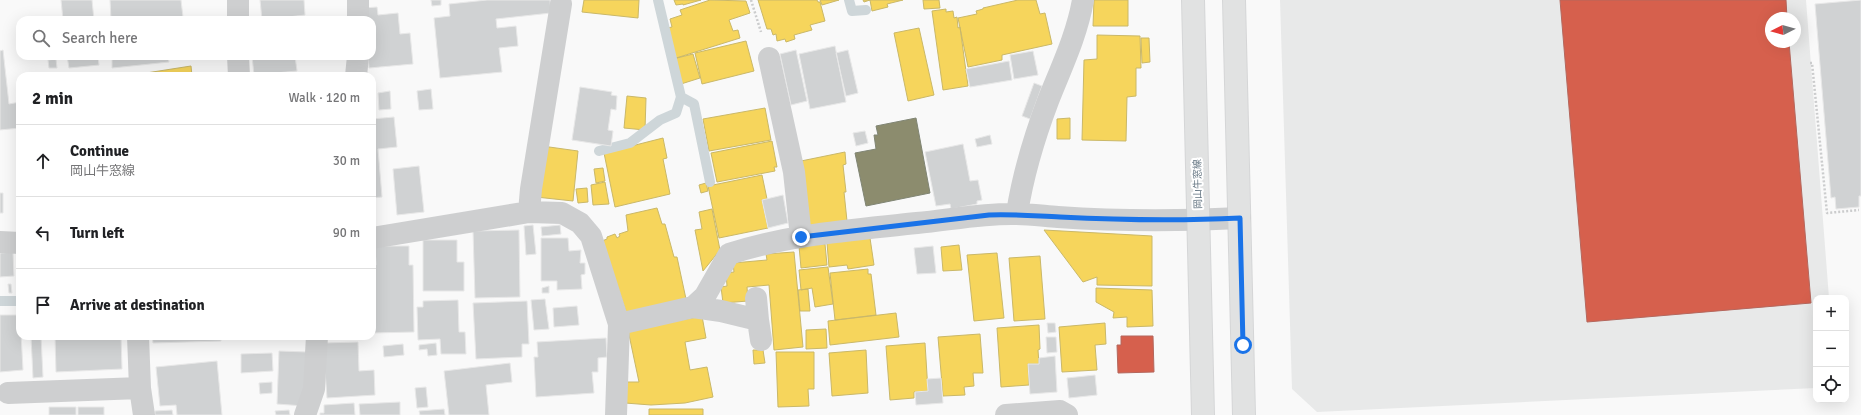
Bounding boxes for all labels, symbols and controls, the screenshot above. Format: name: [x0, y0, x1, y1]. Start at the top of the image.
north arrow: [1765, 12, 1801, 48]
search box: [16, 16, 376, 60]
icon: search: [30, 27, 52, 49]
text: Search here: [62, 29, 138, 47]
text: 2 min: [32, 88, 73, 109]
text: Walk · 120 m: [289, 90, 360, 106]
text: Continue: [70, 142, 129, 160]
icon: ahead: [32, 150, 54, 172]
text: 30 m: [333, 153, 360, 169]
street label: 岡山牛窓線: [1192, 159, 1204, 209]
text: 岡山牛窓線: [70, 163, 135, 179]
icon: left: [32, 222, 54, 244]
text: Turn left: [70, 224, 124, 242]
text: 90 m: [333, 225, 360, 241]
route end: [792, 228, 810, 246]
icon: arrive: [32, 294, 54, 316]
map controls: [1813, 295, 1849, 403]
button: +: [1813, 295, 1849, 331]
text: Arrive at destination: [70, 296, 205, 314]
button: −: [1813, 331, 1849, 367]
route start: [1234, 336, 1252, 354]
button: locate: [1813, 367, 1849, 403]

